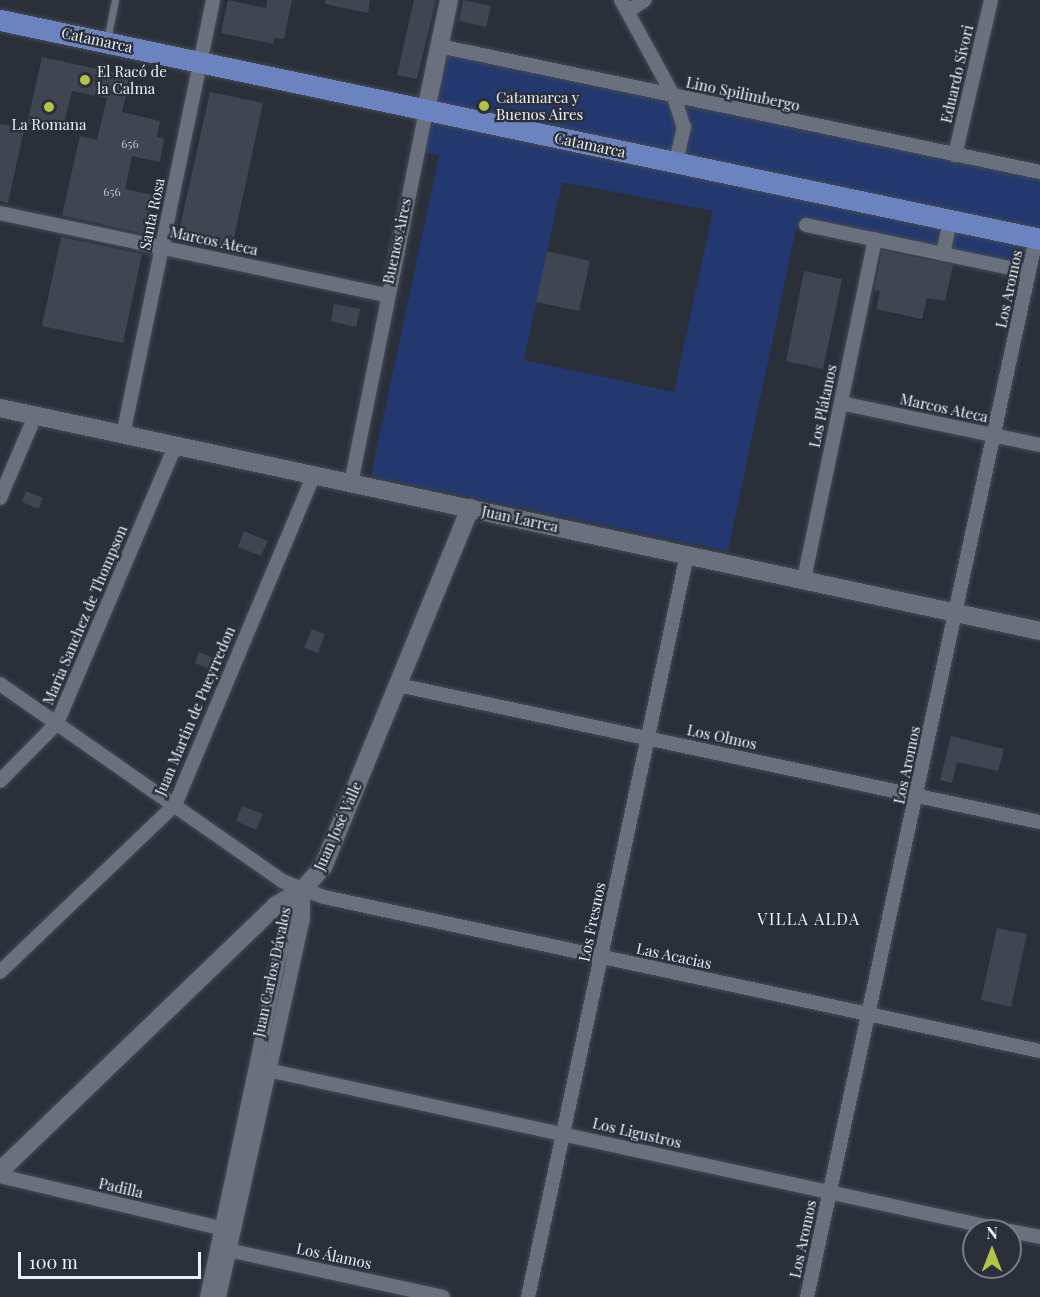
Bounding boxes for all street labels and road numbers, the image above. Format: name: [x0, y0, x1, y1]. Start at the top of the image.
street label: Eduardo Sívori: [937, 23, 977, 125]
street label: Catamarca: [60, 24, 134, 56]
street label: Lino Spilimbergo: [684, 73, 802, 115]
street label: Catamarca: [553, 129, 627, 161]
street label: Santa Rosa: [136, 176, 168, 252]
street label: Buenos Aires: [379, 196, 415, 286]
street label: Marcos Ateca: [168, 223, 260, 259]
street label: Los Aromos: [992, 248, 1026, 330]
street label: Los Plátanos: [805, 363, 841, 449]
street label: Marcos Ateca: [898, 390, 990, 426]
street label: Juan Larrea: [480, 502, 560, 536]
street label: Maria Sanchez de Thompson: [39, 522, 131, 708]
street label: Juan Martin de Pueyrredon: [151, 624, 239, 798]
street label: Los Olmos: [685, 721, 759, 753]
street label: Los Aromos: [890, 724, 924, 806]
street label: Juan José Valle: [310, 778, 366, 874]
street label: Los Fresnos: [575, 881, 609, 963]
street label: Juan Carlos Dávalos: [249, 905, 295, 1039]
street label: Las Acacias: [635, 939, 713, 973]
street label: Los Ligustros: [591, 1114, 683, 1152]
street label: Padilla: [97, 1174, 145, 1202]
street label: Los Aromos: [786, 1198, 820, 1280]
street label: Los Álamos: [295, 1239, 373, 1273]

